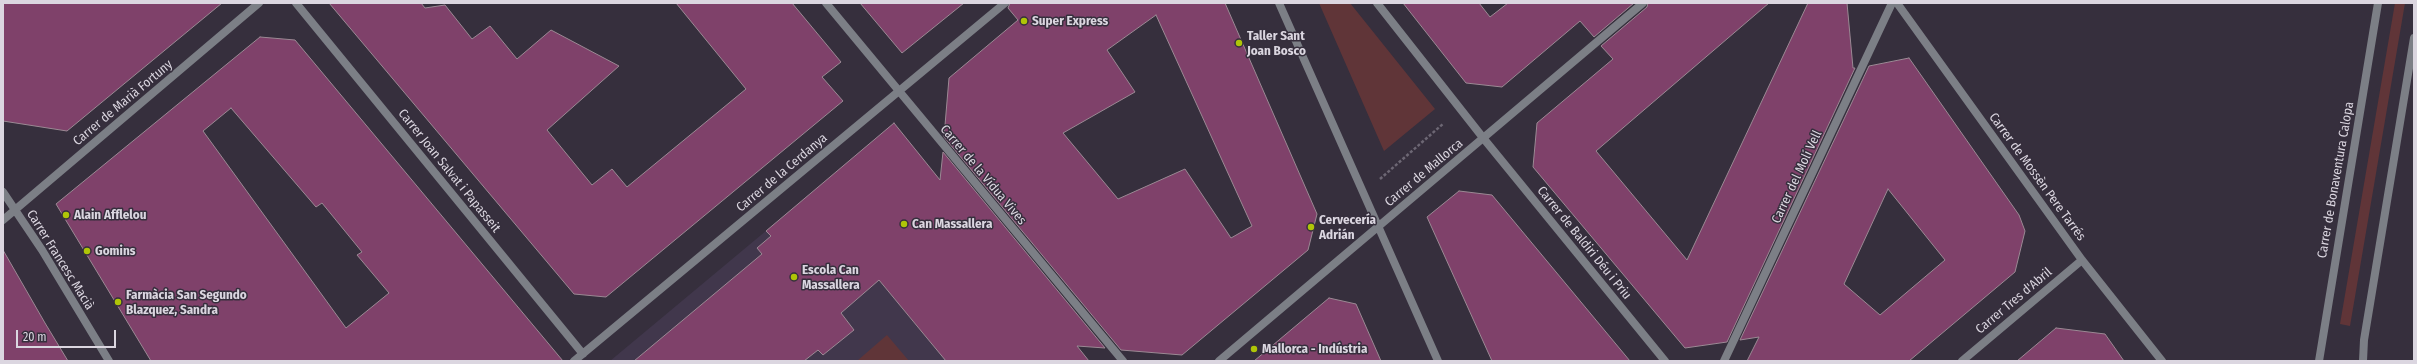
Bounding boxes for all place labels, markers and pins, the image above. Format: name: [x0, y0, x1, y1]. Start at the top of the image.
place label: Super Express: [1032, 13, 1108, 29]
marker: Super Express: [1019, 16, 1029, 26]
place label: Taller Sant Joan Bosco: [1247, 28, 1306, 59]
marker: Taller Sant Joan Bosco: [1234, 38, 1244, 48]
place label: Alain Afflelou: [74, 207, 146, 223]
marker: Alain Afflelou: [61, 210, 71, 220]
place label: Cervecería Adrián: [1319, 212, 1376, 243]
place label: Can Massallera: [912, 216, 992, 232]
marker: Can Massallera: [899, 219, 909, 229]
marker: Cervecería Adrián: [1306, 222, 1316, 232]
place label: Gomins: [95, 243, 135, 259]
marker: Gomins: [82, 246, 92, 256]
place label: Escola Can Massallera: [802, 262, 860, 293]
marker: Escola Can Massallera: [789, 272, 799, 282]
place label: Farmàcia San Segundo Blazquez, Sandra: [126, 287, 247, 318]
marker: Farmàcia San Segundo Blazquez, Sandra: [113, 297, 123, 307]
place label: Mallorca - Indústria: [1262, 341, 1367, 357]
marker: Mallorca - Indústria: [1249, 344, 1259, 354]

